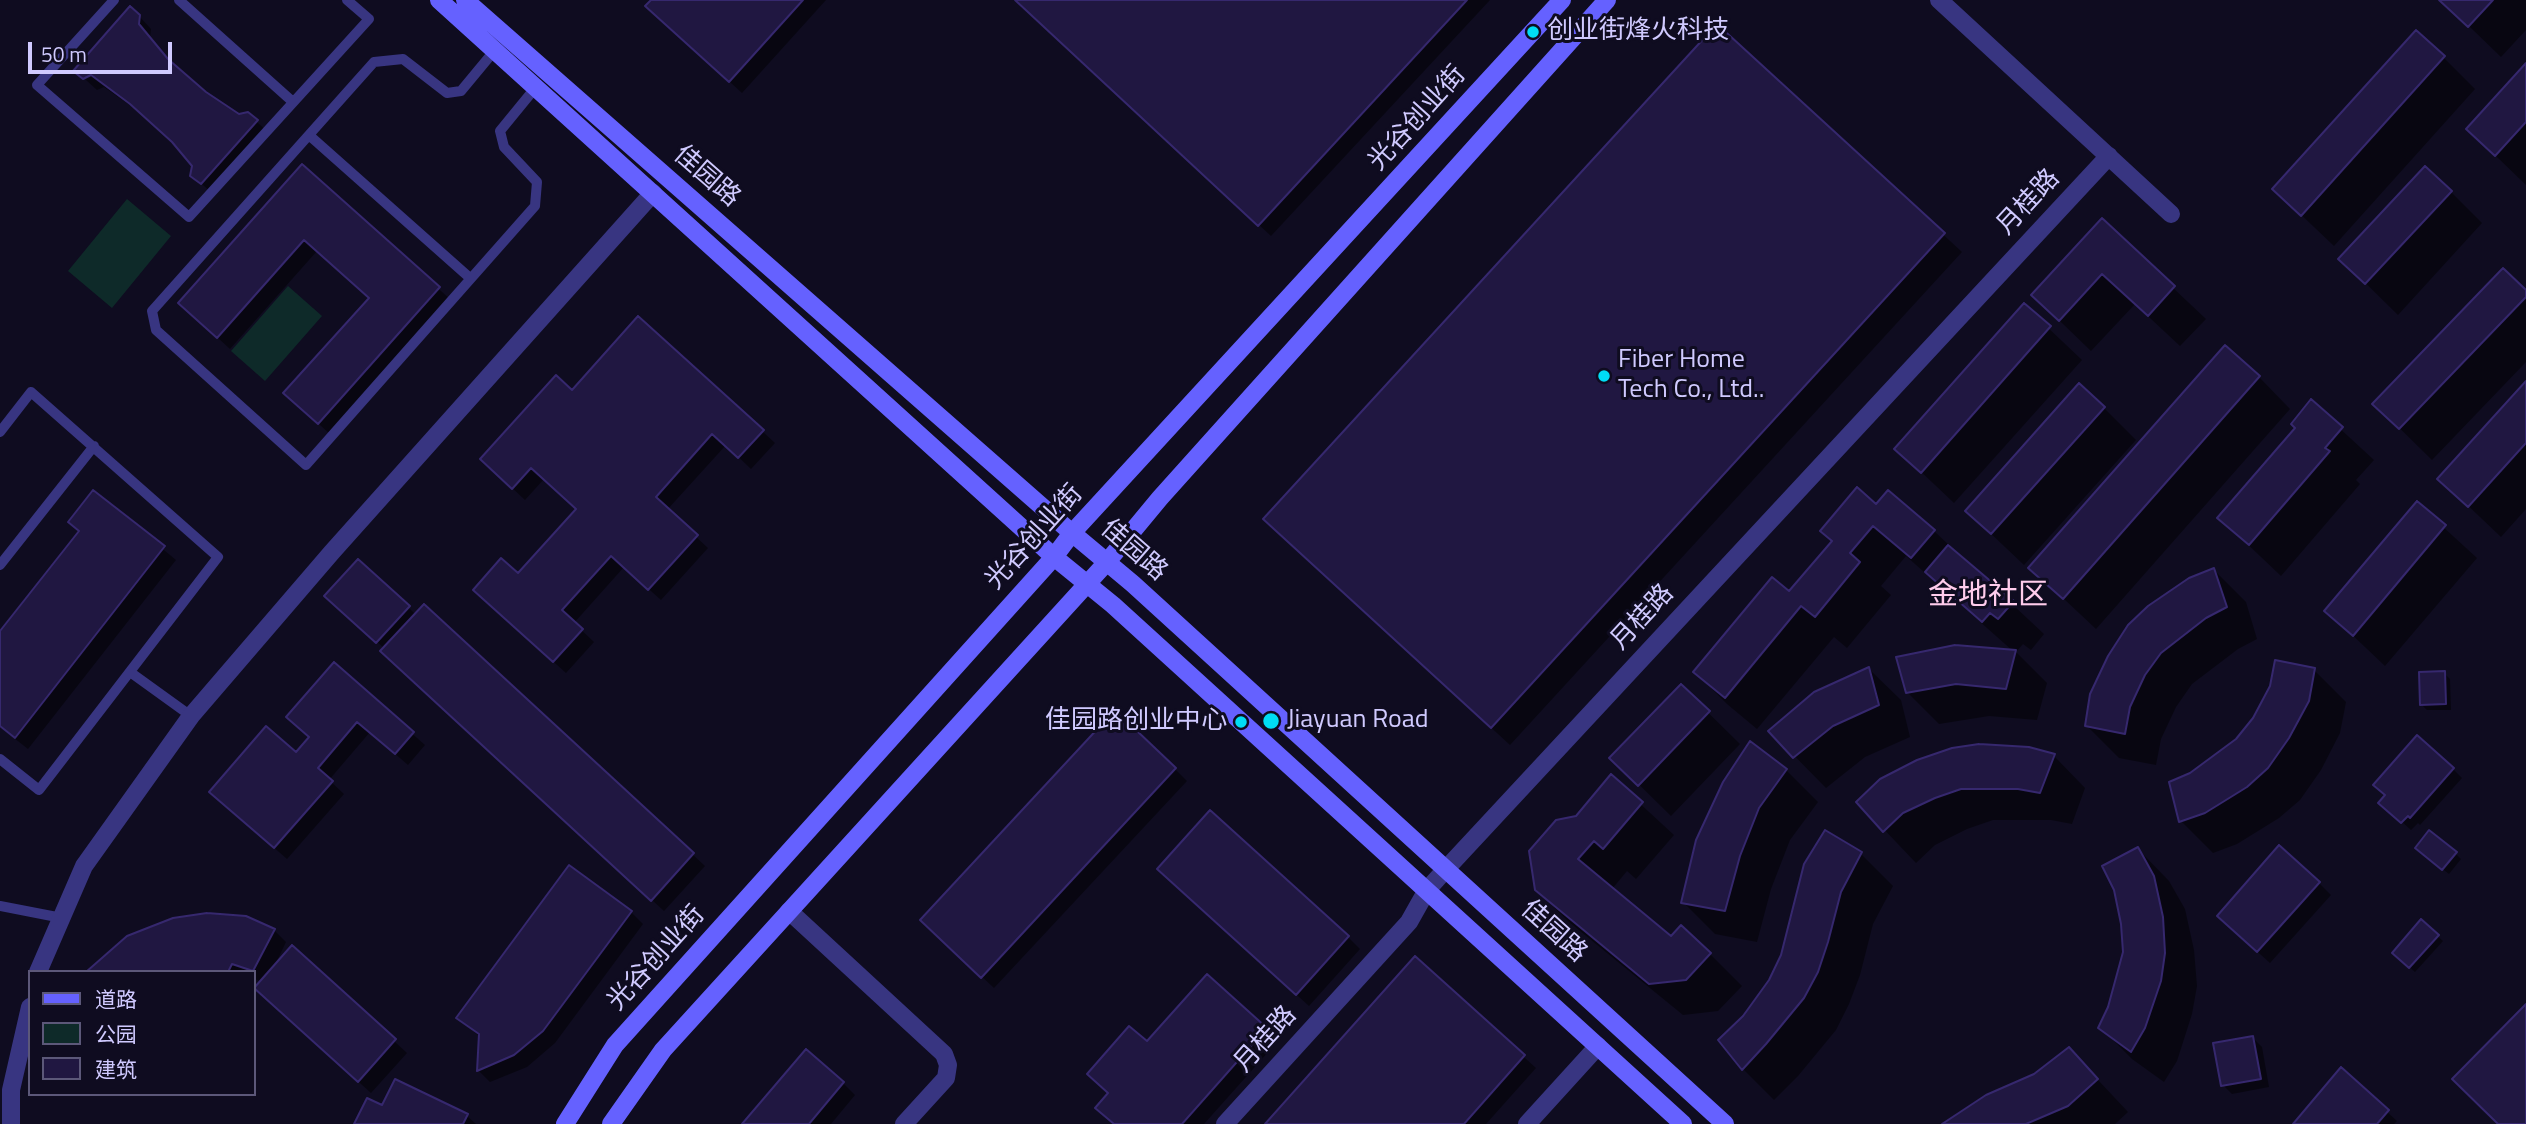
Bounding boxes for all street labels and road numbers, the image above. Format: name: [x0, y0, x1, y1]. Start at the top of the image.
street label: 光谷创业街: [1363, 60, 1473, 178]
street label: 佳园路: [666, 140, 746, 214]
street label: 月桂路: [1991, 164, 2067, 242]
street label: 光谷创业街: [980, 479, 1090, 597]
street label: 佳园路: [1093, 514, 1173, 588]
street label: 月桂路: [1605, 579, 1681, 657]
street label: 佳园路: [1514, 894, 1592, 970]
street label: 光谷创业街: [602, 900, 712, 1018]
street label: 月桂路: [1228, 1001, 1304, 1079]

